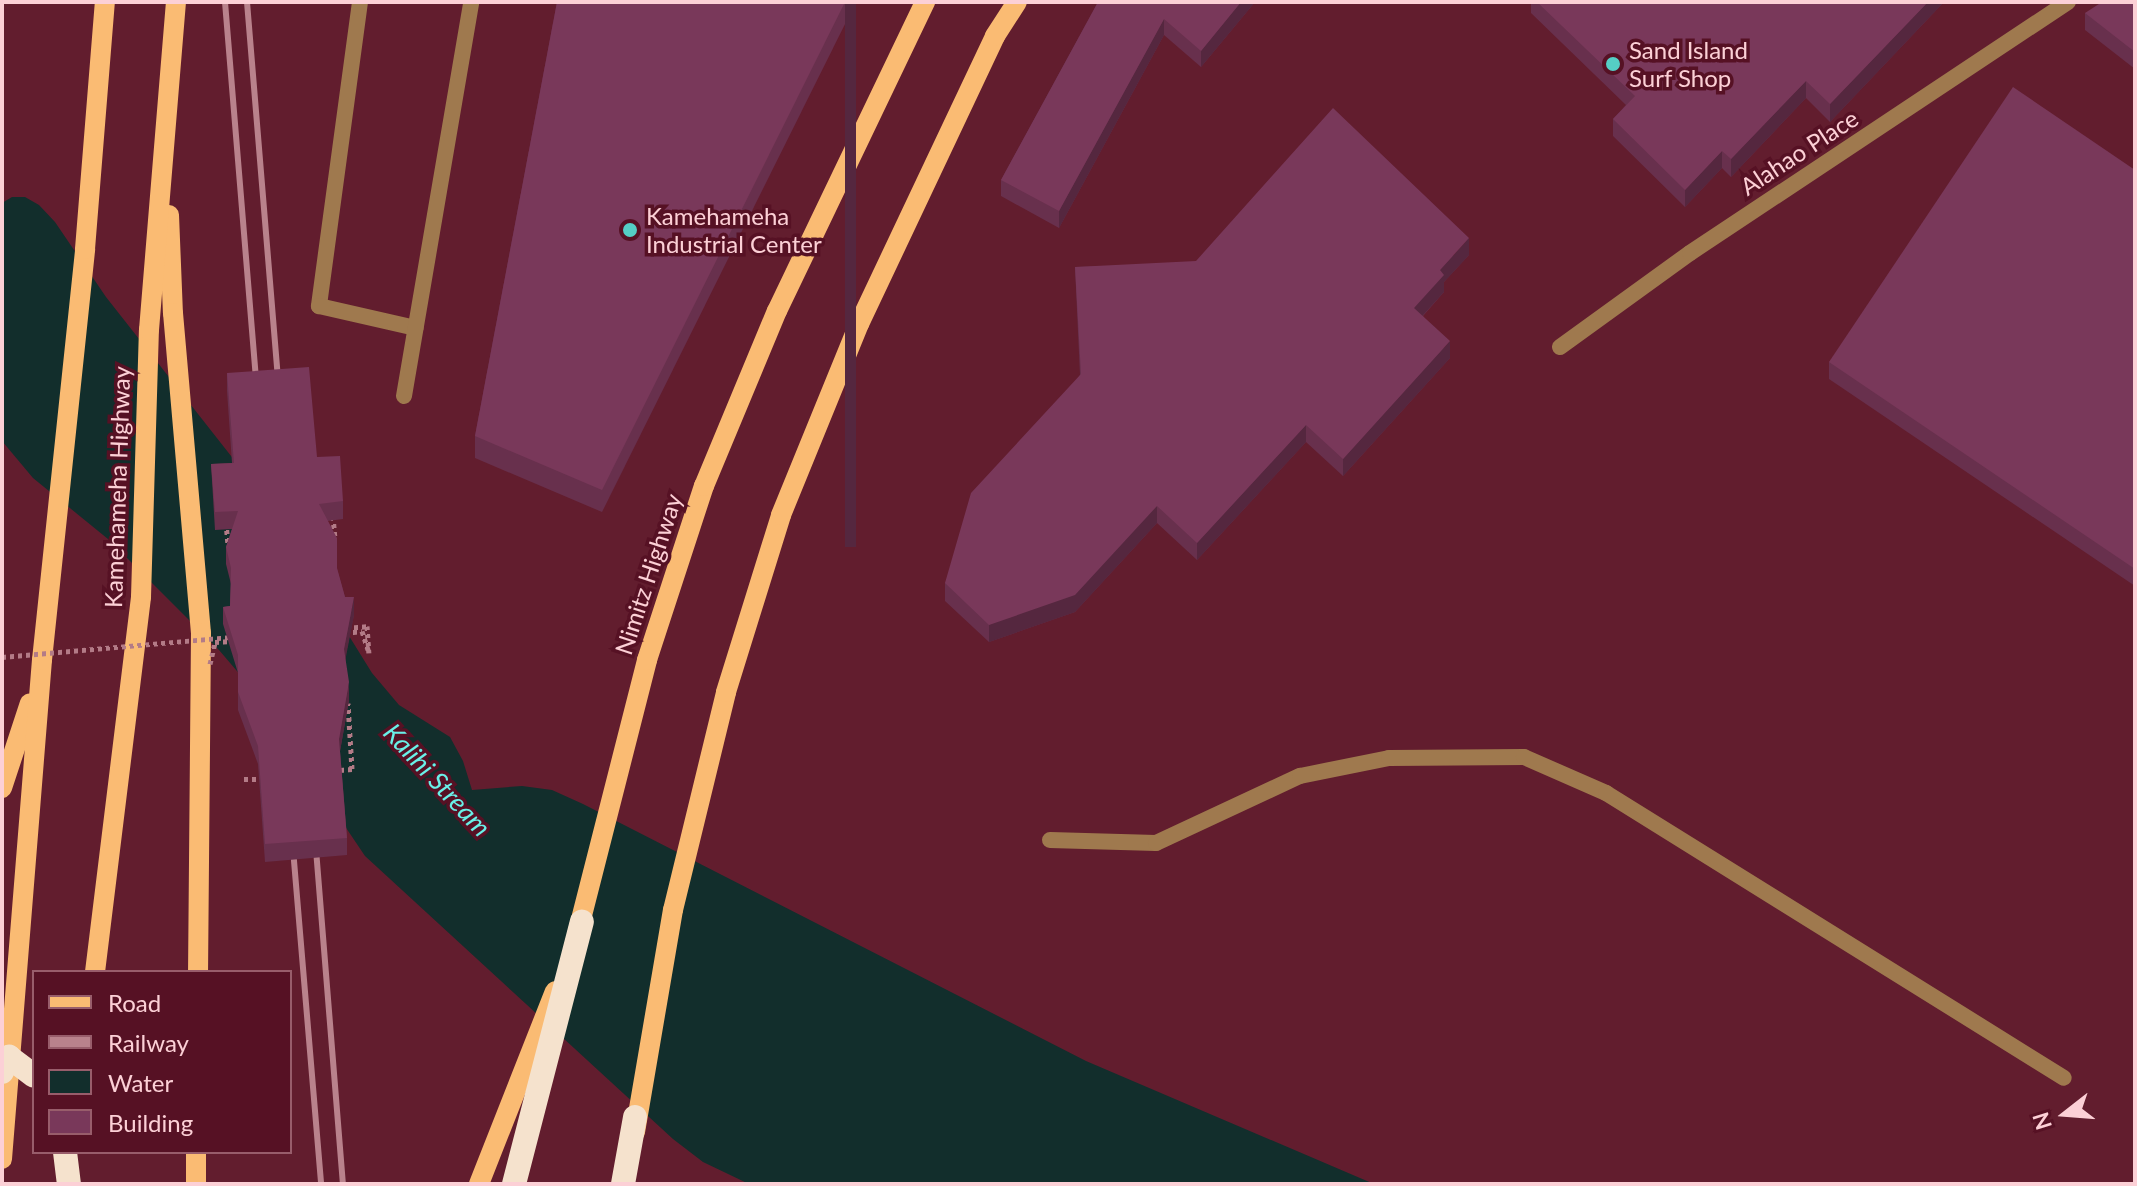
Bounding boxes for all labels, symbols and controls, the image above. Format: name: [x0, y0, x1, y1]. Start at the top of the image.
place label: Sand Island Surf Shop: [1629, 36, 1748, 92]
marker: Sand Island Surf Shop: [1604, 55, 1622, 73]
street label: Alahao Place: [1735, 103, 1863, 201]
place label: Kamehameha Industrial Center: [646, 202, 822, 258]
marker: Kamehameha Industrial Center: [621, 221, 639, 239]
street label: Kamehameha Highway: [98, 366, 136, 608]
street label: Nimitz Highway: [608, 490, 688, 658]
water label: Kalihi Stream: [377, 717, 497, 843]
legend: [32, 970, 292, 1154]
text: Road: [108, 988, 161, 1017]
text: Railway: [108, 1028, 189, 1057]
text: Water: [108, 1068, 173, 1097]
north arrow: [2025, 1074, 2105, 1154]
text: Building: [108, 1108, 193, 1137]
text: N: [2026, 1109, 2057, 1133]

